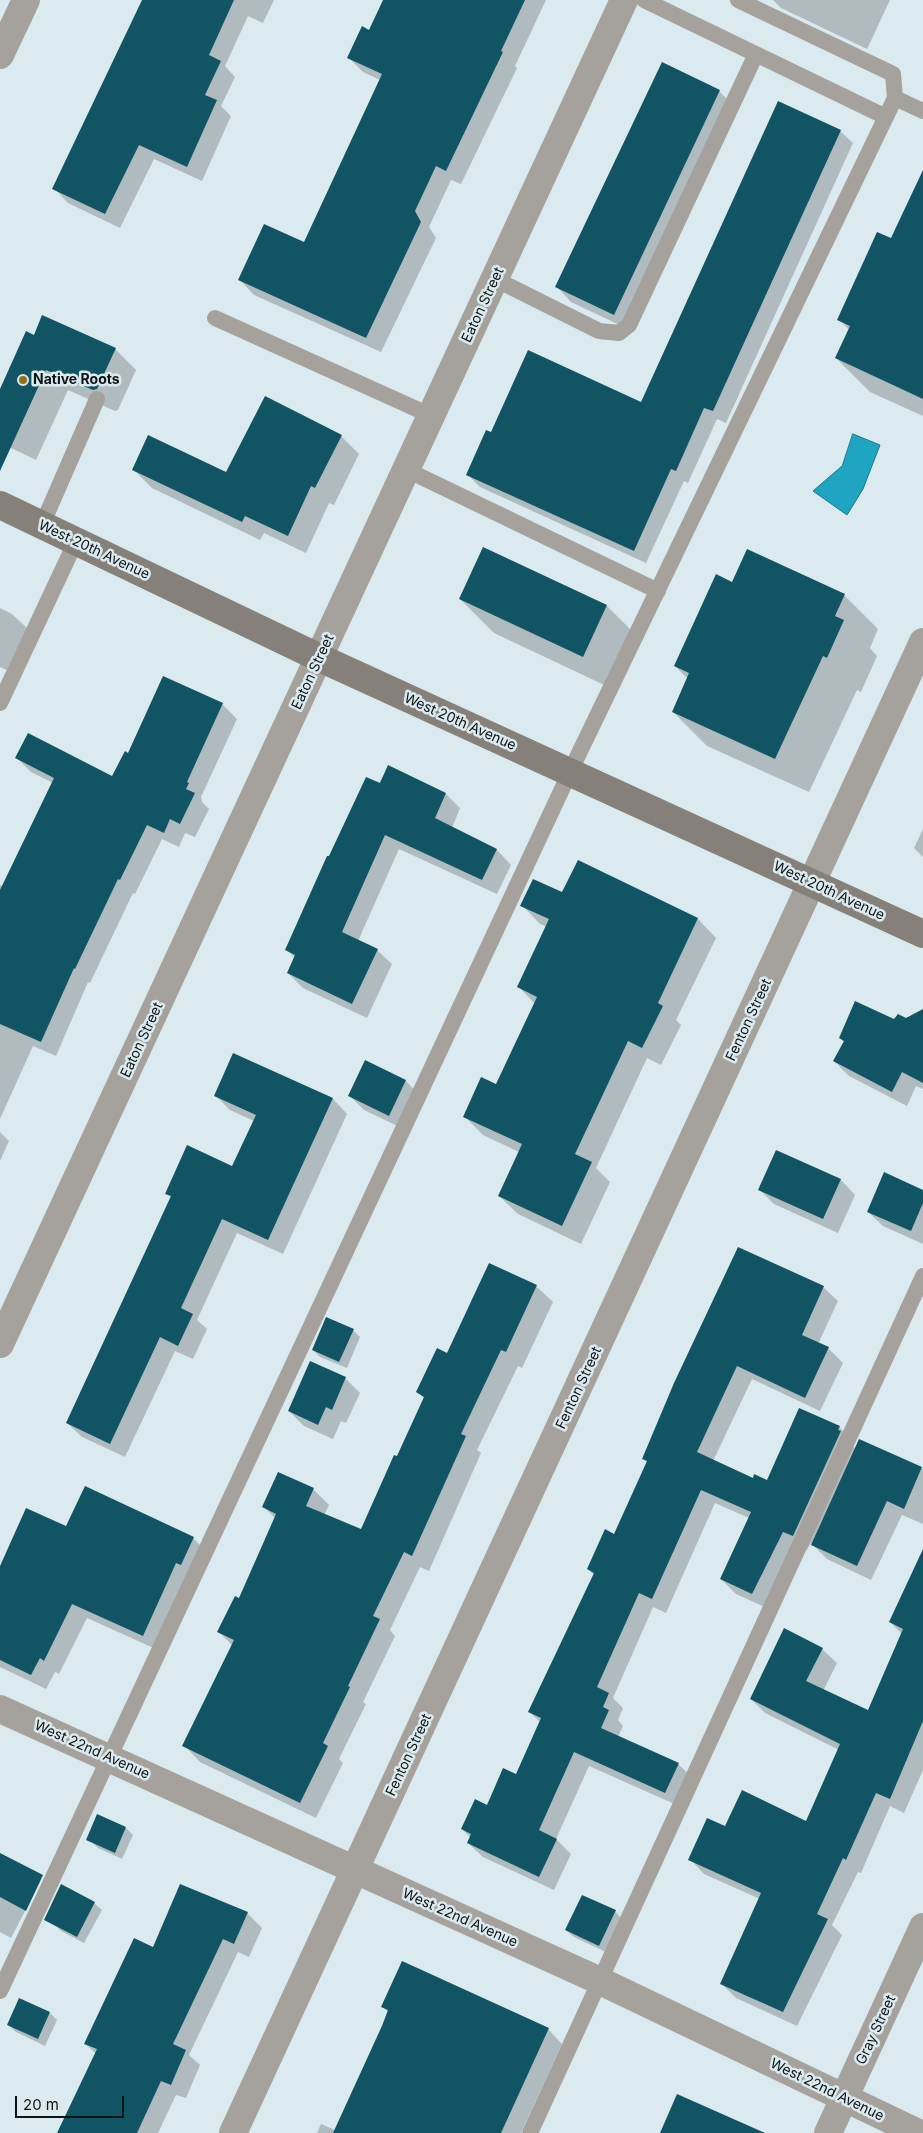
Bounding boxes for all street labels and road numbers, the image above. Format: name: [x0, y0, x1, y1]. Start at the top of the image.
street label: Eaton Street: [458, 265, 508, 345]
street label: West 20th Avenue: [36, 517, 152, 583]
street label: Eaton Street: [288, 632, 338, 712]
street label: West 20th Avenue: [401, 690, 519, 754]
street label: West 20th Avenue: [771, 858, 887, 924]
street label: Fenton Street: [723, 976, 775, 1064]
street label: Eaton Street: [117, 1000, 167, 1080]
street label: Fenton Street: [553, 1344, 605, 1432]
street label: Fenton Street: [383, 1711, 435, 1799]
street label: West 22nd Avenue: [32, 1717, 152, 1783]
street label: West 22nd Avenue: [400, 1885, 520, 1951]
street label: Gray Street: [853, 1993, 899, 2067]
street label: West 22nd Avenue: [768, 2055, 886, 2125]

